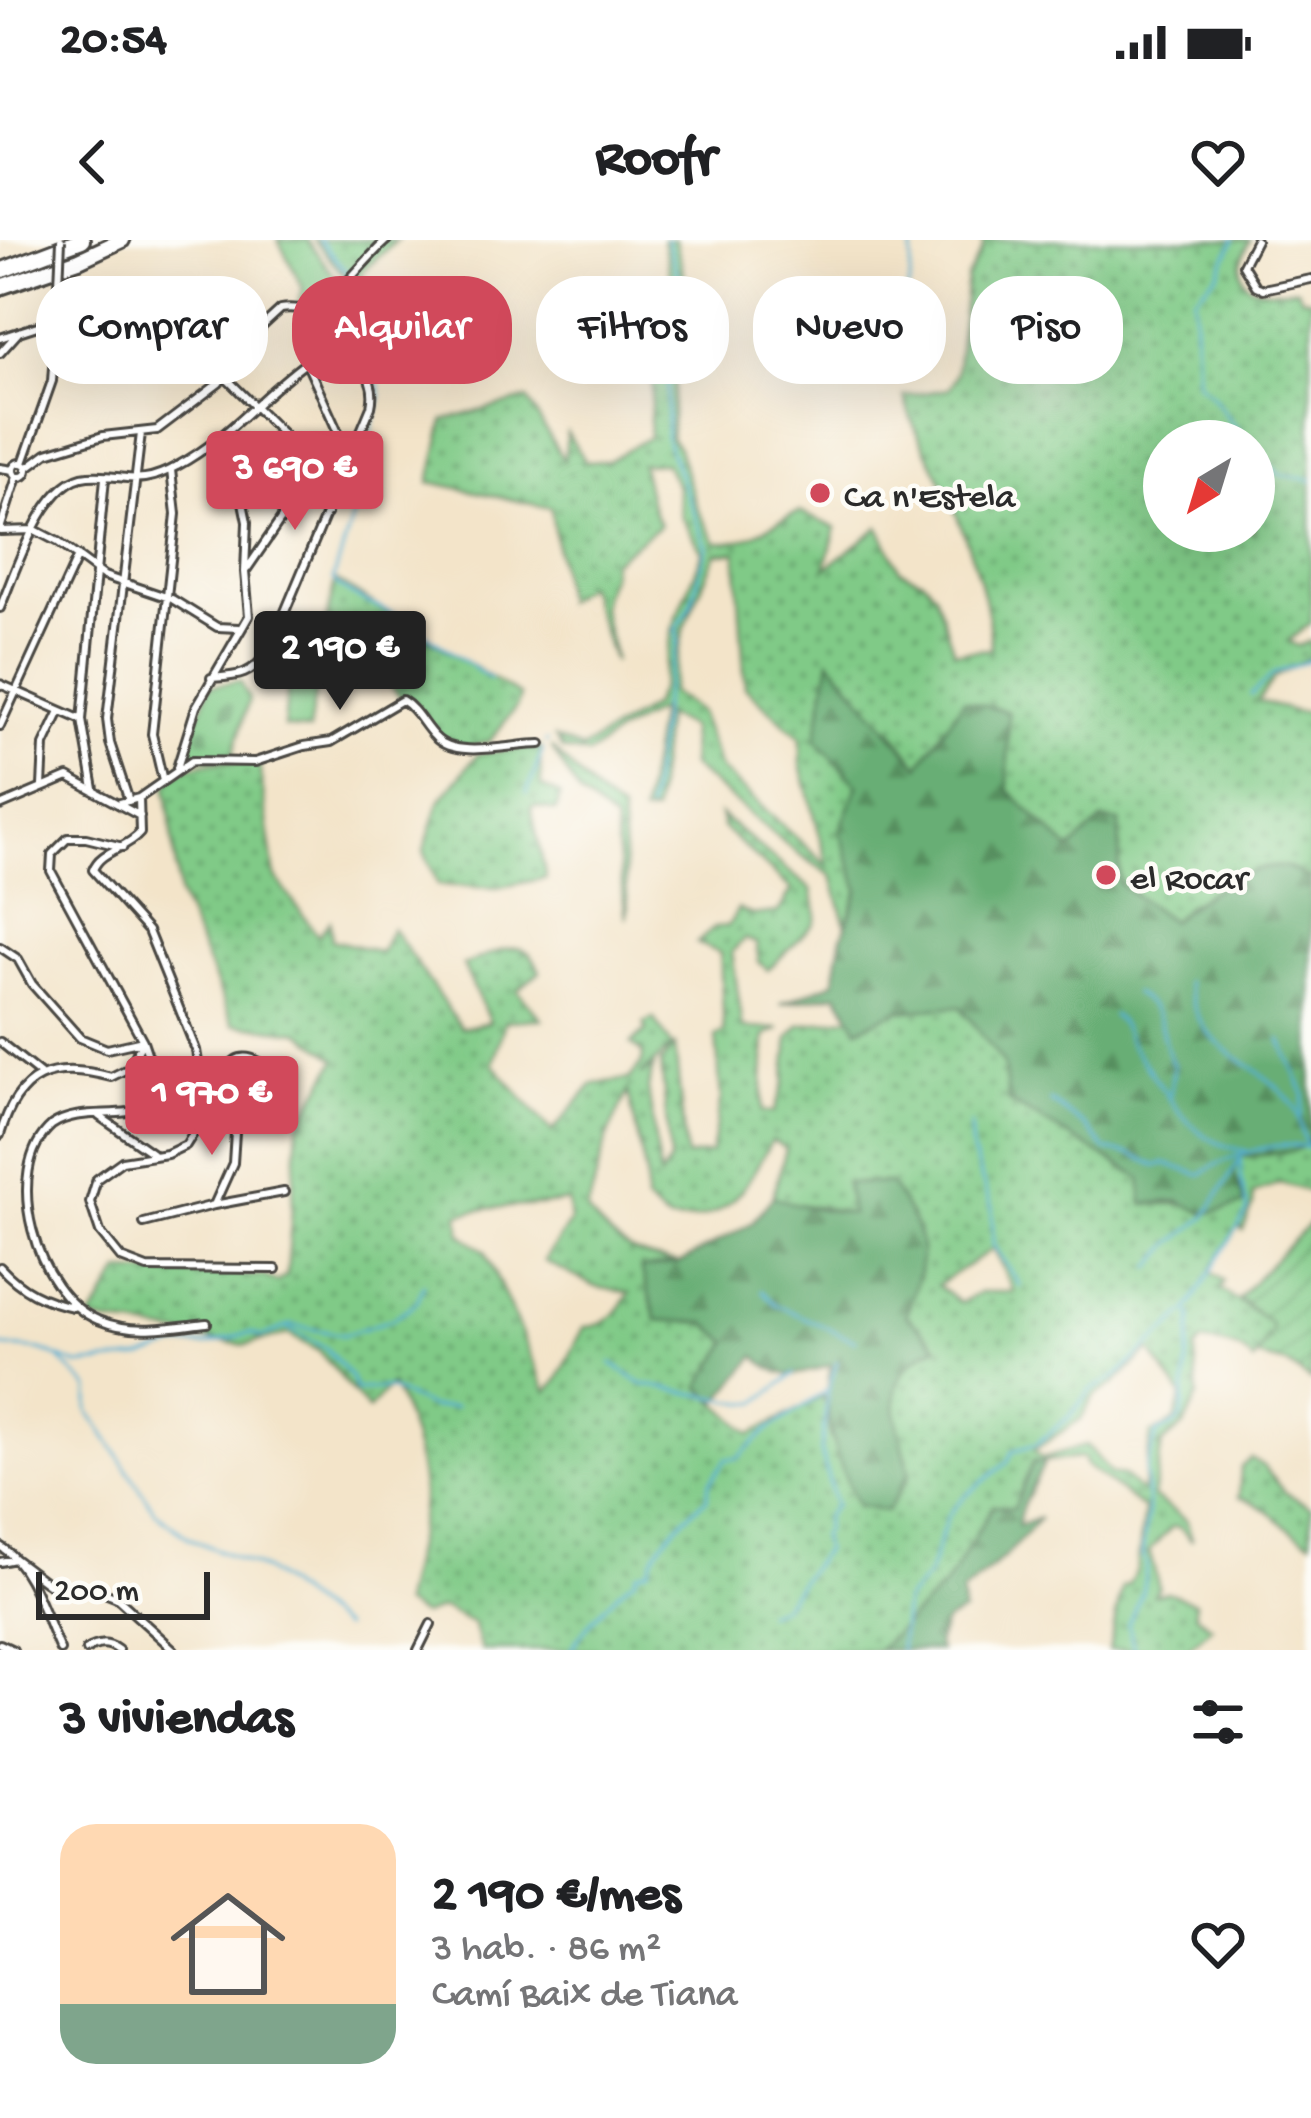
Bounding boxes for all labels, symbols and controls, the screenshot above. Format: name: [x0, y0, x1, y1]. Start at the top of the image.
text: 20:54: [60, 16, 167, 69]
icon: back: [60, 129, 126, 195]
icon: heart: [1185, 129, 1251, 195]
text: Roofr: [596, 130, 716, 194]
chip: Comprar: [36, 276, 268, 384]
chip: Alquilar: [292, 276, 512, 384]
chip: Filtros: [536, 276, 729, 384]
chip: Nuevo: [753, 276, 946, 384]
chip: Piso: [970, 276, 1123, 384]
north arrow: [1143, 420, 1275, 552]
map controls: [1143, 420, 1275, 552]
pin: 3 690 €: [184, 431, 406, 533]
text: 3 690 €: [233, 447, 357, 493]
place label: Ca n'Estela: [844, 478, 1016, 521]
marker: Ca n'Estela: [807, 480, 833, 506]
pin: 2 190 €: [229, 611, 451, 713]
text: 2 190 €: [281, 627, 399, 673]
place label: el Rocar: [1130, 860, 1251, 903]
marker: el Rocar: [1093, 862, 1119, 888]
pin: 1 970 €: [101, 1056, 323, 1158]
text: 1 970 €: [152, 1072, 272, 1118]
scale bar: [36, 1566, 210, 1619]
text: 200 m: [54, 1574, 139, 1612]
icon: filters: [1185, 1689, 1251, 1755]
text: 3 viviendas: [60, 1692, 293, 1752]
text: 2 190 €/mes: [432, 1868, 680, 1928]
icon: home: [156, 1872, 300, 2016]
icon: heart: [1185, 1911, 1251, 1977]
text: 3 hab. · 86 m²: [432, 1928, 661, 1974]
text: Camí Baix de Tiana: [432, 1974, 737, 2020]

